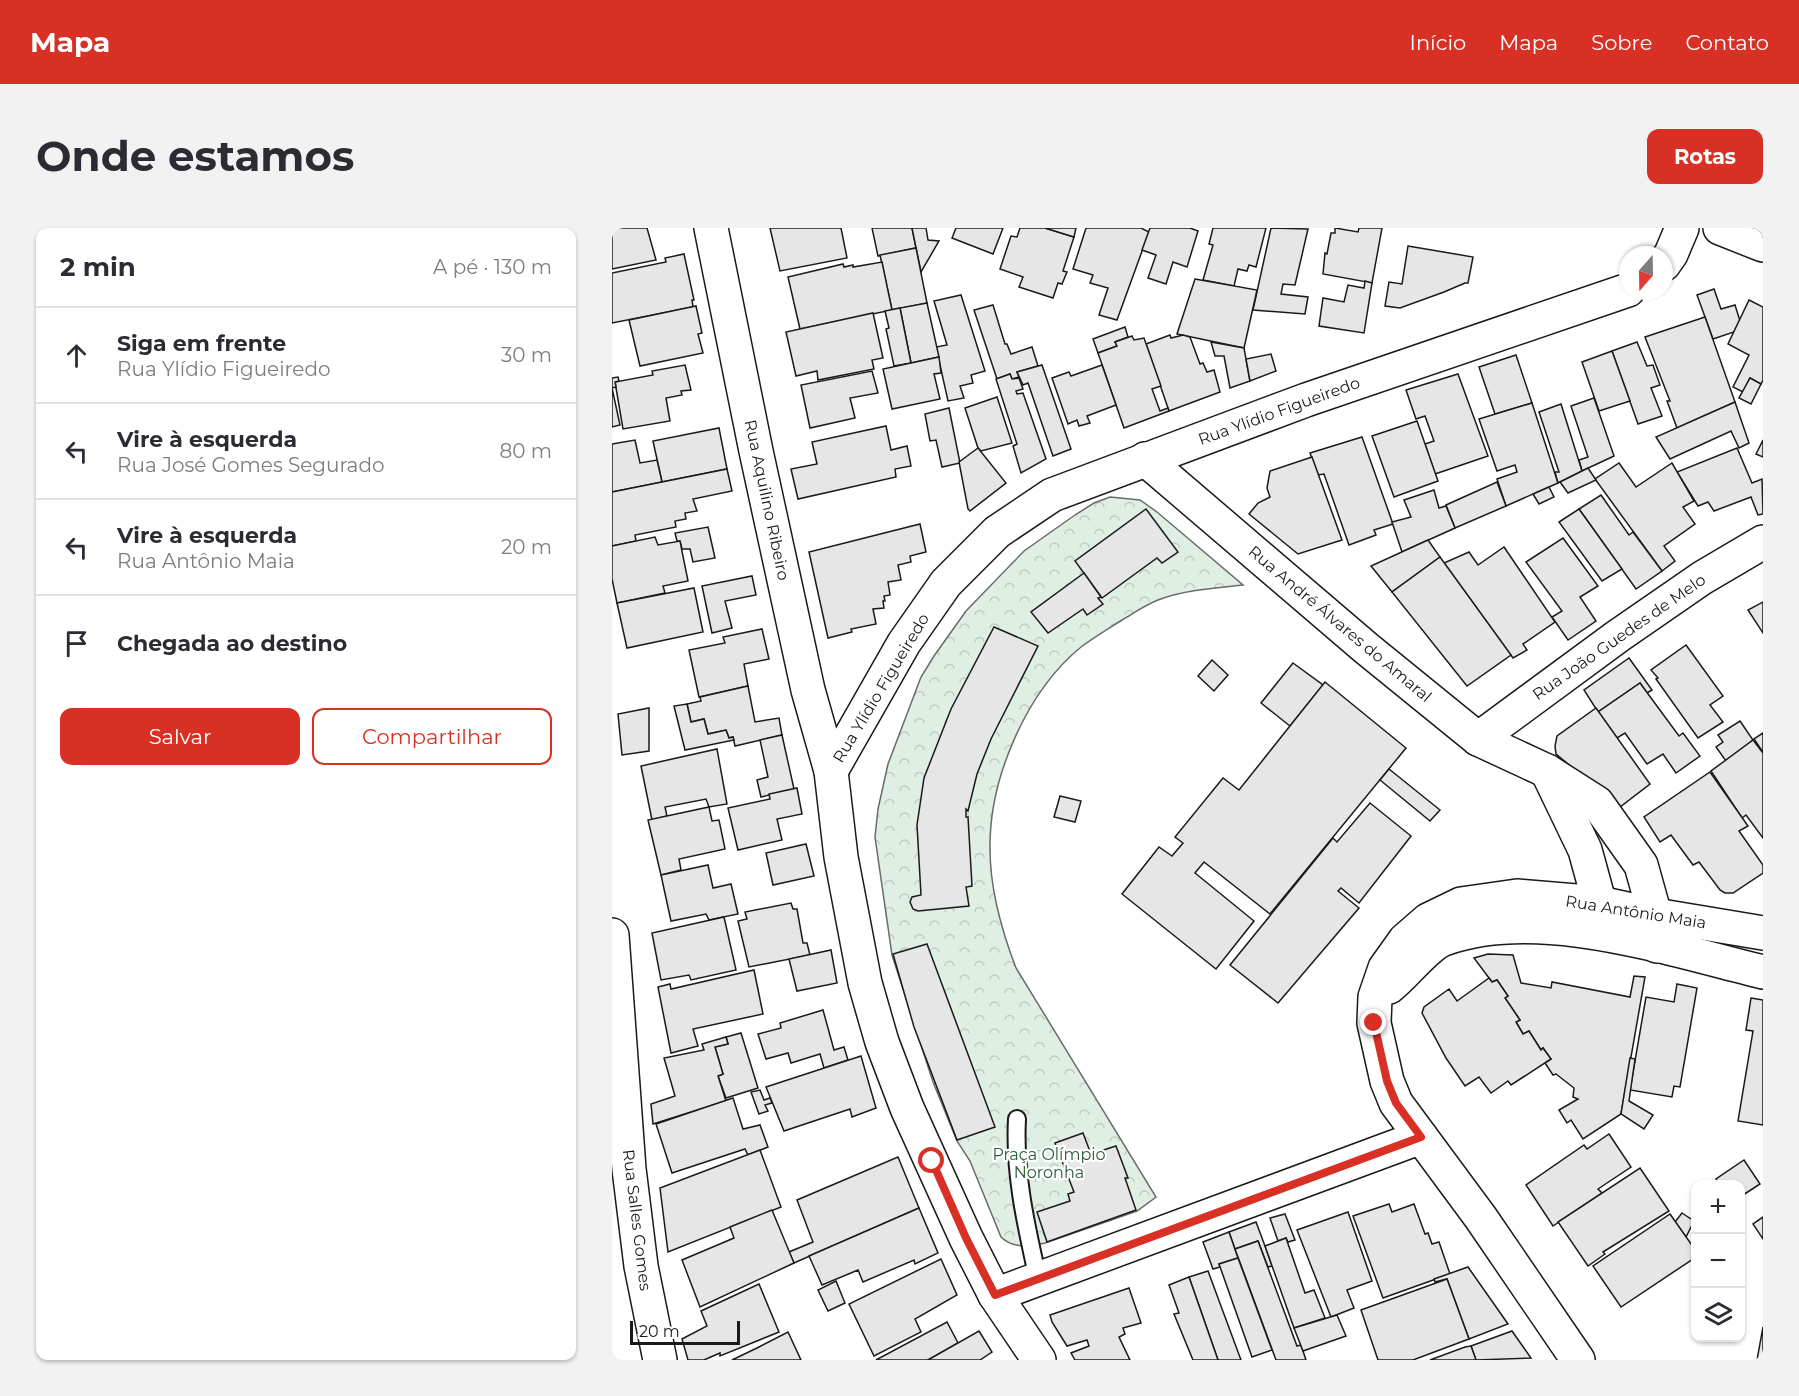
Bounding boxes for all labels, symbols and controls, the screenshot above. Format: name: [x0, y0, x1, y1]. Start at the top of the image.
text: Mapa: [30, 25, 110, 59]
text: Início: [1410, 30, 1466, 55]
text: Mapa: [1499, 30, 1558, 55]
text: Sobre: [1591, 30, 1652, 55]
text: Contato: [1685, 30, 1769, 55]
button: Rotas: [1647, 129, 1763, 184]
text: Onde estamos: [36, 130, 354, 182]
north arrow: [1619, 246, 1673, 300]
text: 2 min: [60, 251, 136, 283]
text: A pé · 130 m: [433, 255, 552, 279]
text: Siga em frente: [117, 330, 286, 357]
icon: ahead: [60, 339, 93, 372]
text: 30 m: [501, 343, 552, 367]
text: Rua Ylídio Figueiredo: [117, 357, 330, 381]
street label: Rua Ylídio Figueiredo: [1196, 373, 1362, 449]
street label: Rua Aquilino Ribeiro: [741, 418, 793, 582]
text: Vire à esquerda: [117, 426, 297, 453]
icon: left: [60, 435, 93, 468]
text: 80 m: [500, 439, 552, 463]
text: Rua José Gomes Segurado: [117, 453, 385, 477]
text: Vire à esquerda: [117, 522, 297, 549]
icon: left: [60, 531, 93, 564]
text: 20 m: [501, 535, 552, 559]
street label: Rua André Álvares do Amaral: [1245, 542, 1435, 706]
text: Rua Antônio Maia: [117, 549, 295, 573]
street label: Rua João Guedes de Melo: [1529, 570, 1709, 704]
street label: Rua Ylídio Figueiredo: [829, 610, 933, 766]
icon: arrive: [60, 627, 93, 660]
text: Chegada ao destino: [117, 630, 347, 657]
button: Salvar: [60, 708, 300, 765]
button: Compartilhar: [312, 708, 552, 765]
street label: Rua Antônio Maia: [1564, 891, 1708, 933]
route end: [1360, 1009, 1386, 1035]
park label: Praça Olímpio Noronha: [992, 1145, 1106, 1182]
route start: [918, 1147, 944, 1173]
street label: Rua Salles Gomes: [619, 1148, 655, 1292]
map controls: [1691, 1180, 1745, 1342]
button: +: [1691, 1180, 1745, 1234]
button: −: [1691, 1234, 1745, 1288]
button: layers: [1691, 1288, 1745, 1342]
scale bar: [630, 1318, 740, 1346]
text: 20 m: [639, 1322, 680, 1341]

